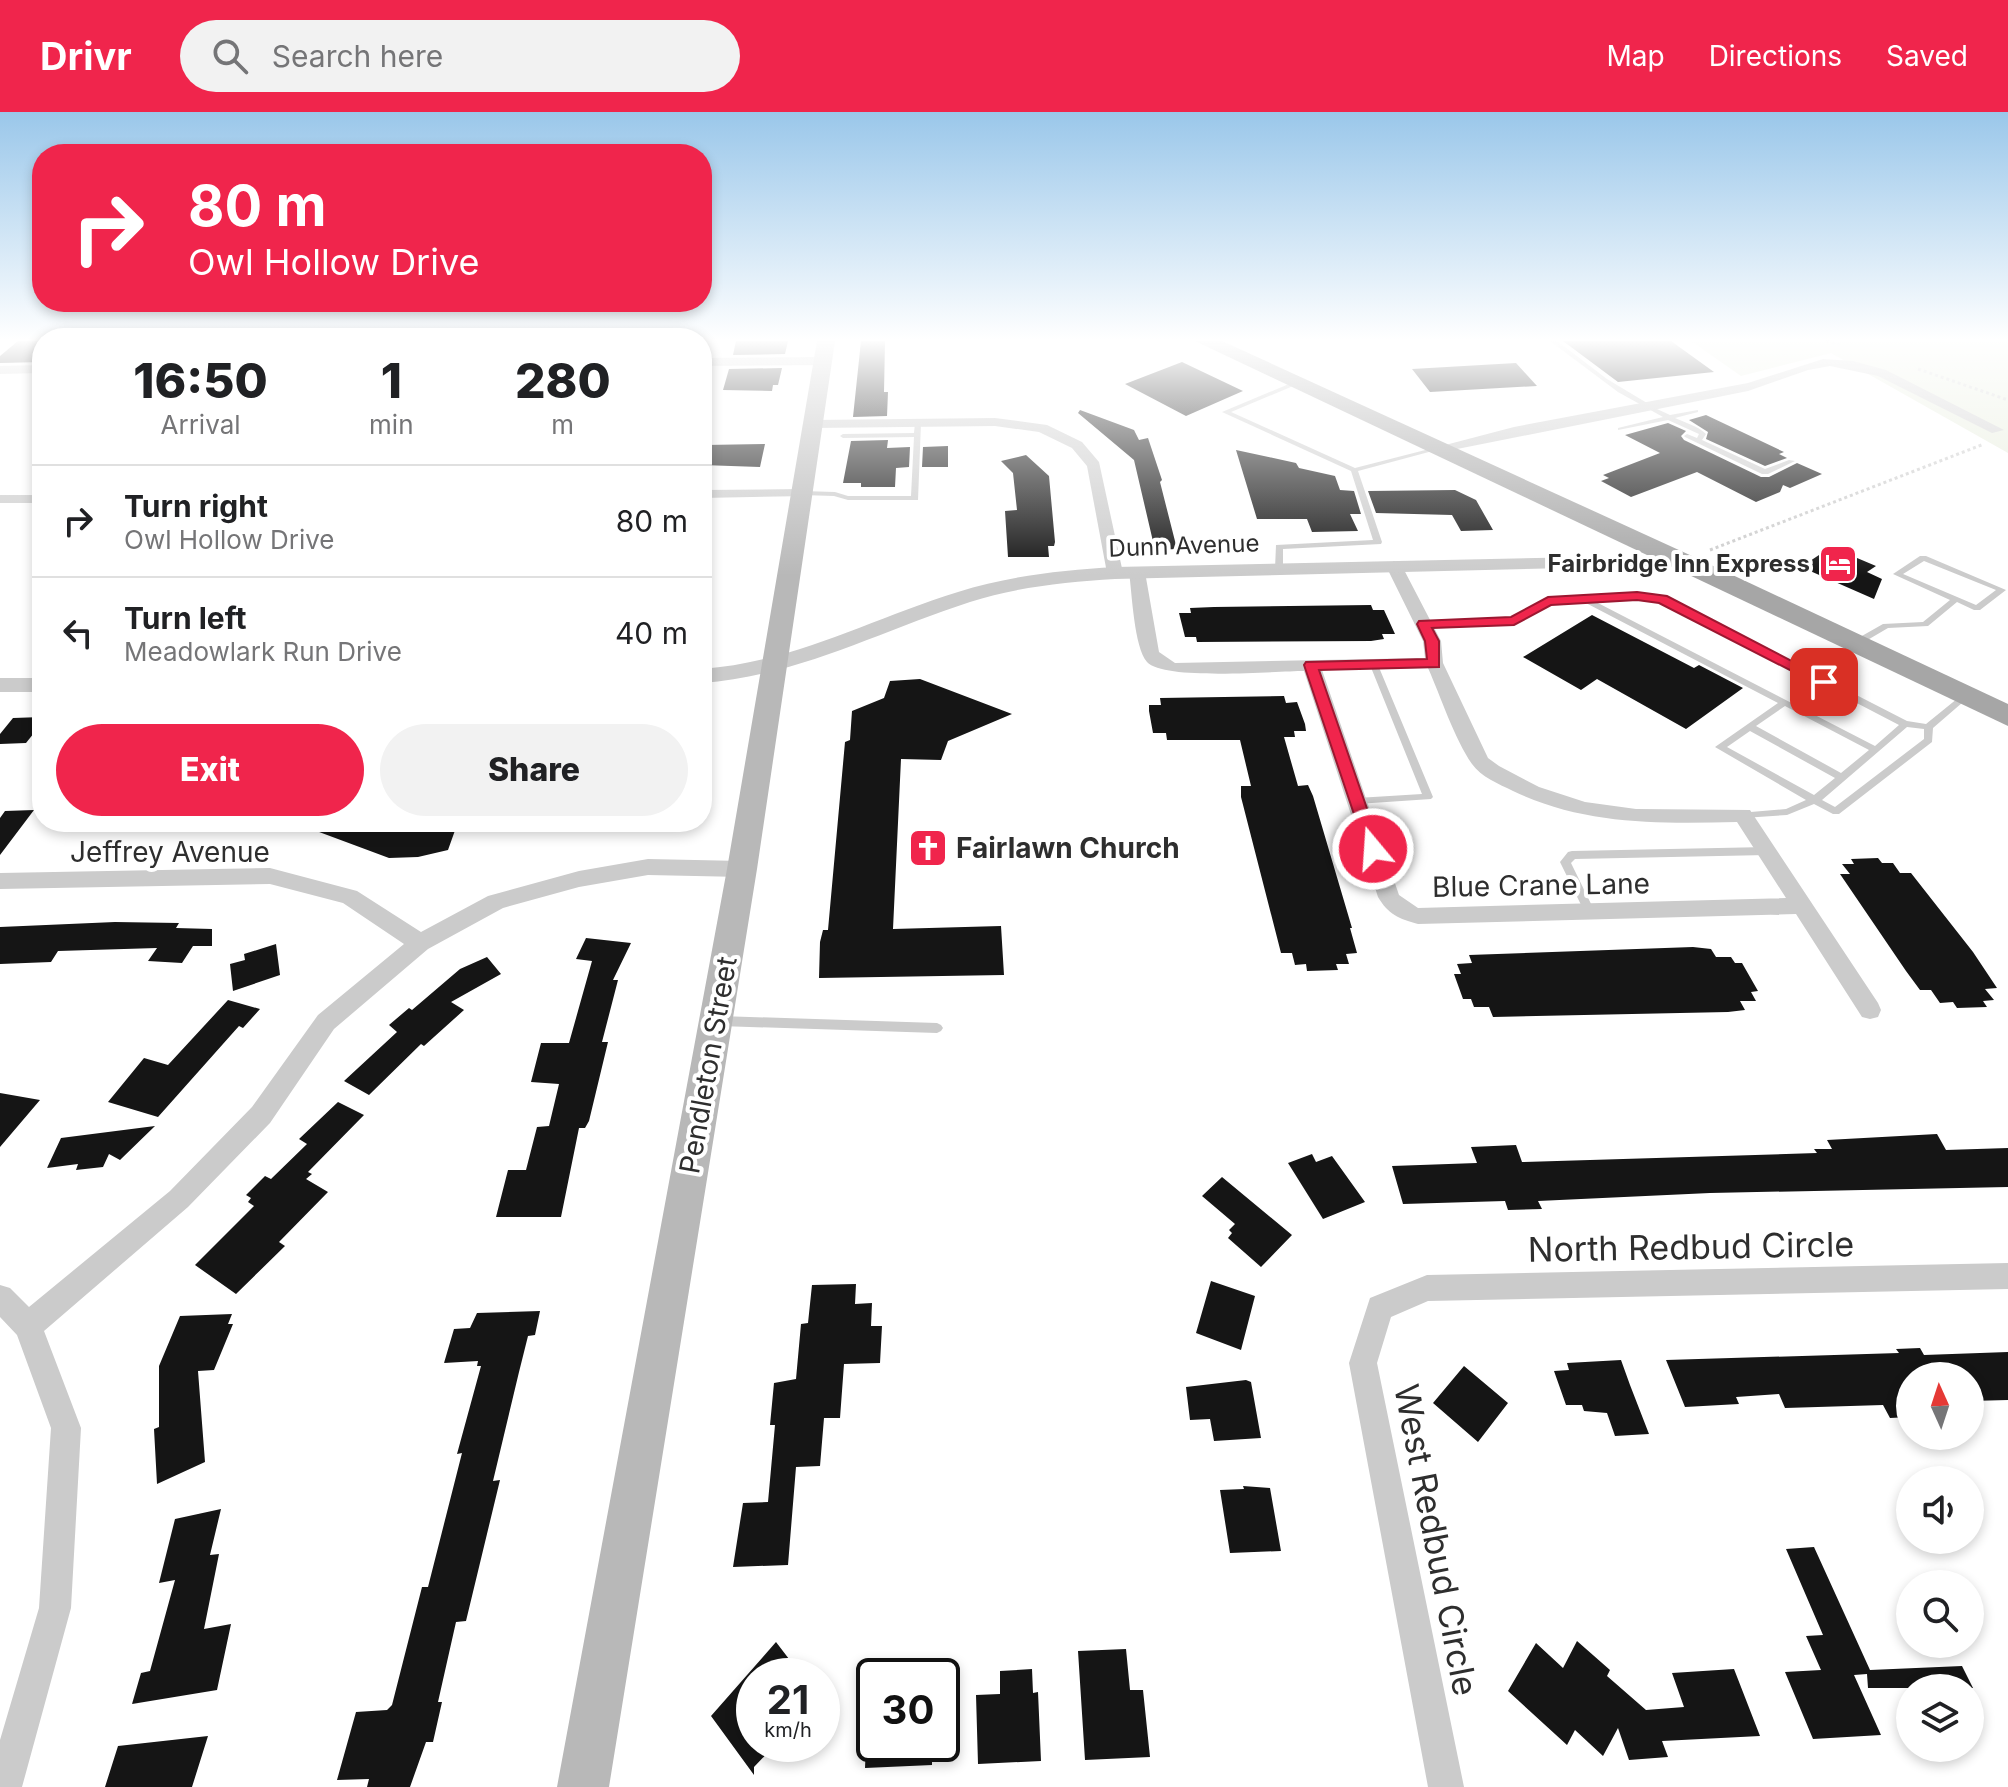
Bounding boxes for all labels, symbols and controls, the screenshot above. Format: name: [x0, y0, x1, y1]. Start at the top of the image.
search box: [180, 20, 740, 92]
text: Drivr: [40, 33, 132, 79]
icon: search: [208, 34, 252, 78]
text: Search here: [272, 38, 443, 74]
text: Map: [1606, 39, 1665, 73]
text: Directions: [1709, 39, 1842, 73]
text: Saved: [1886, 39, 1968, 73]
text: 80 m: [188, 172, 327, 240]
icon: right: [56, 176, 160, 280]
text: Owl Hollow Drive: [188, 240, 479, 284]
text: 16:50: [133, 351, 268, 410]
text: 1: [381, 351, 402, 410]
text: 280: [515, 351, 611, 410]
text: Arrival: [161, 409, 241, 440]
text: min: [369, 409, 414, 440]
text: m: [551, 409, 574, 440]
text: Turn right: [124, 488, 268, 524]
icon: right: [56, 499, 100, 543]
text: 80 m: [616, 503, 688, 539]
text: Owl Hollow Drive: [124, 524, 335, 555]
street label: Dunn Avenue: [1108, 528, 1260, 563]
hotel icon: Fairbridge Inn Express: [1817, 543, 1859, 585]
place label: Fairbridge Inn Express: [1548, 549, 1810, 578]
text: Turn left: [124, 600, 246, 636]
icon: left: [56, 611, 100, 655]
text: 40 m: [615, 615, 688, 651]
text: Meadowlark Run Drive: [124, 636, 402, 667]
pin: [1790, 648, 1858, 716]
icon: arrive: [1802, 660, 1846, 704]
button: Exit: [56, 724, 364, 816]
button: Share: [380, 724, 688, 816]
position arrow: [1331, 807, 1415, 891]
church icon: Fairlawn Church: [907, 827, 949, 869]
place label: Fairlawn Church: [956, 831, 1180, 865]
street label: Jeffrey Avenue: [70, 835, 270, 869]
street label: Blue Crane Lane: [1432, 866, 1650, 904]
street label: Pendleton Street: [672, 954, 744, 1176]
street label: North Redbud Circle: [1528, 1223, 1854, 1270]
north arrow: [1896, 1362, 1984, 1450]
map controls: [1896, 1362, 1984, 1762]
street label: West Redbud Circle: [1386, 1381, 1487, 1699]
button: sound: [1896, 1466, 1984, 1554]
button: search: [1896, 1570, 1984, 1658]
speed limit sign: 30: [856, 1658, 960, 1762]
button: layers: [1896, 1674, 1984, 1762]
text: 21: [767, 1675, 809, 1724]
text: km/h: [764, 1718, 812, 1742]

